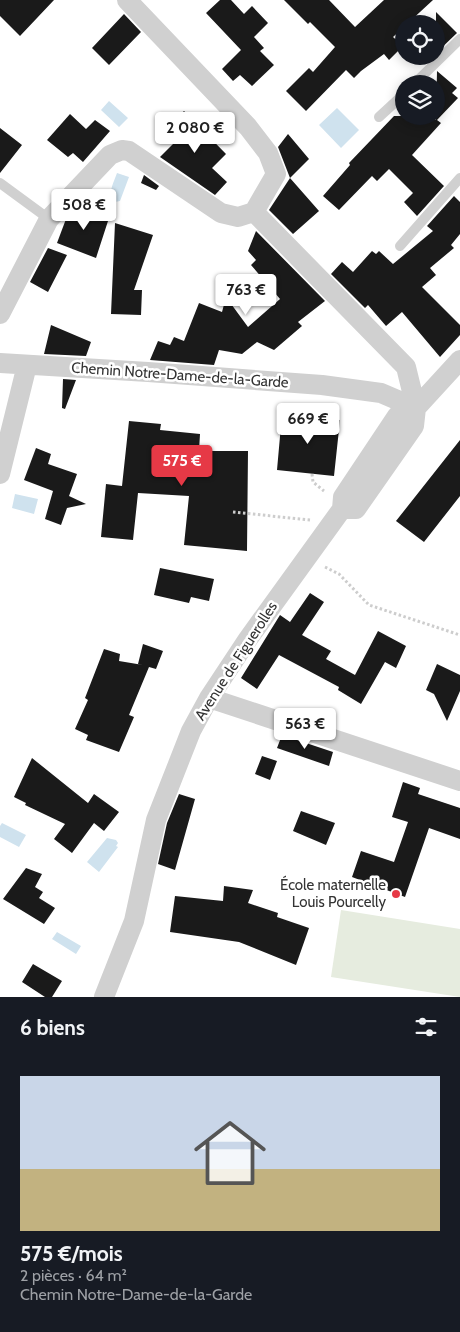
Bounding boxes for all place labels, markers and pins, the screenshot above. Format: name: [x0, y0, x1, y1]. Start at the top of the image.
pin: 2 080 €: [149, 112, 241, 154]
pin: 508 €: [49, 188, 119, 231]
pin: 763 €: [211, 274, 281, 316]
pin: 669 €: [273, 402, 343, 445]
pin: 575 €: [147, 444, 217, 487]
pin: 563 €: [270, 708, 340, 750]
place label: École maternelle Louis Pourcelly: [280, 875, 386, 911]
marker: École maternelle Louis Pourcelly: [390, 888, 402, 900]

